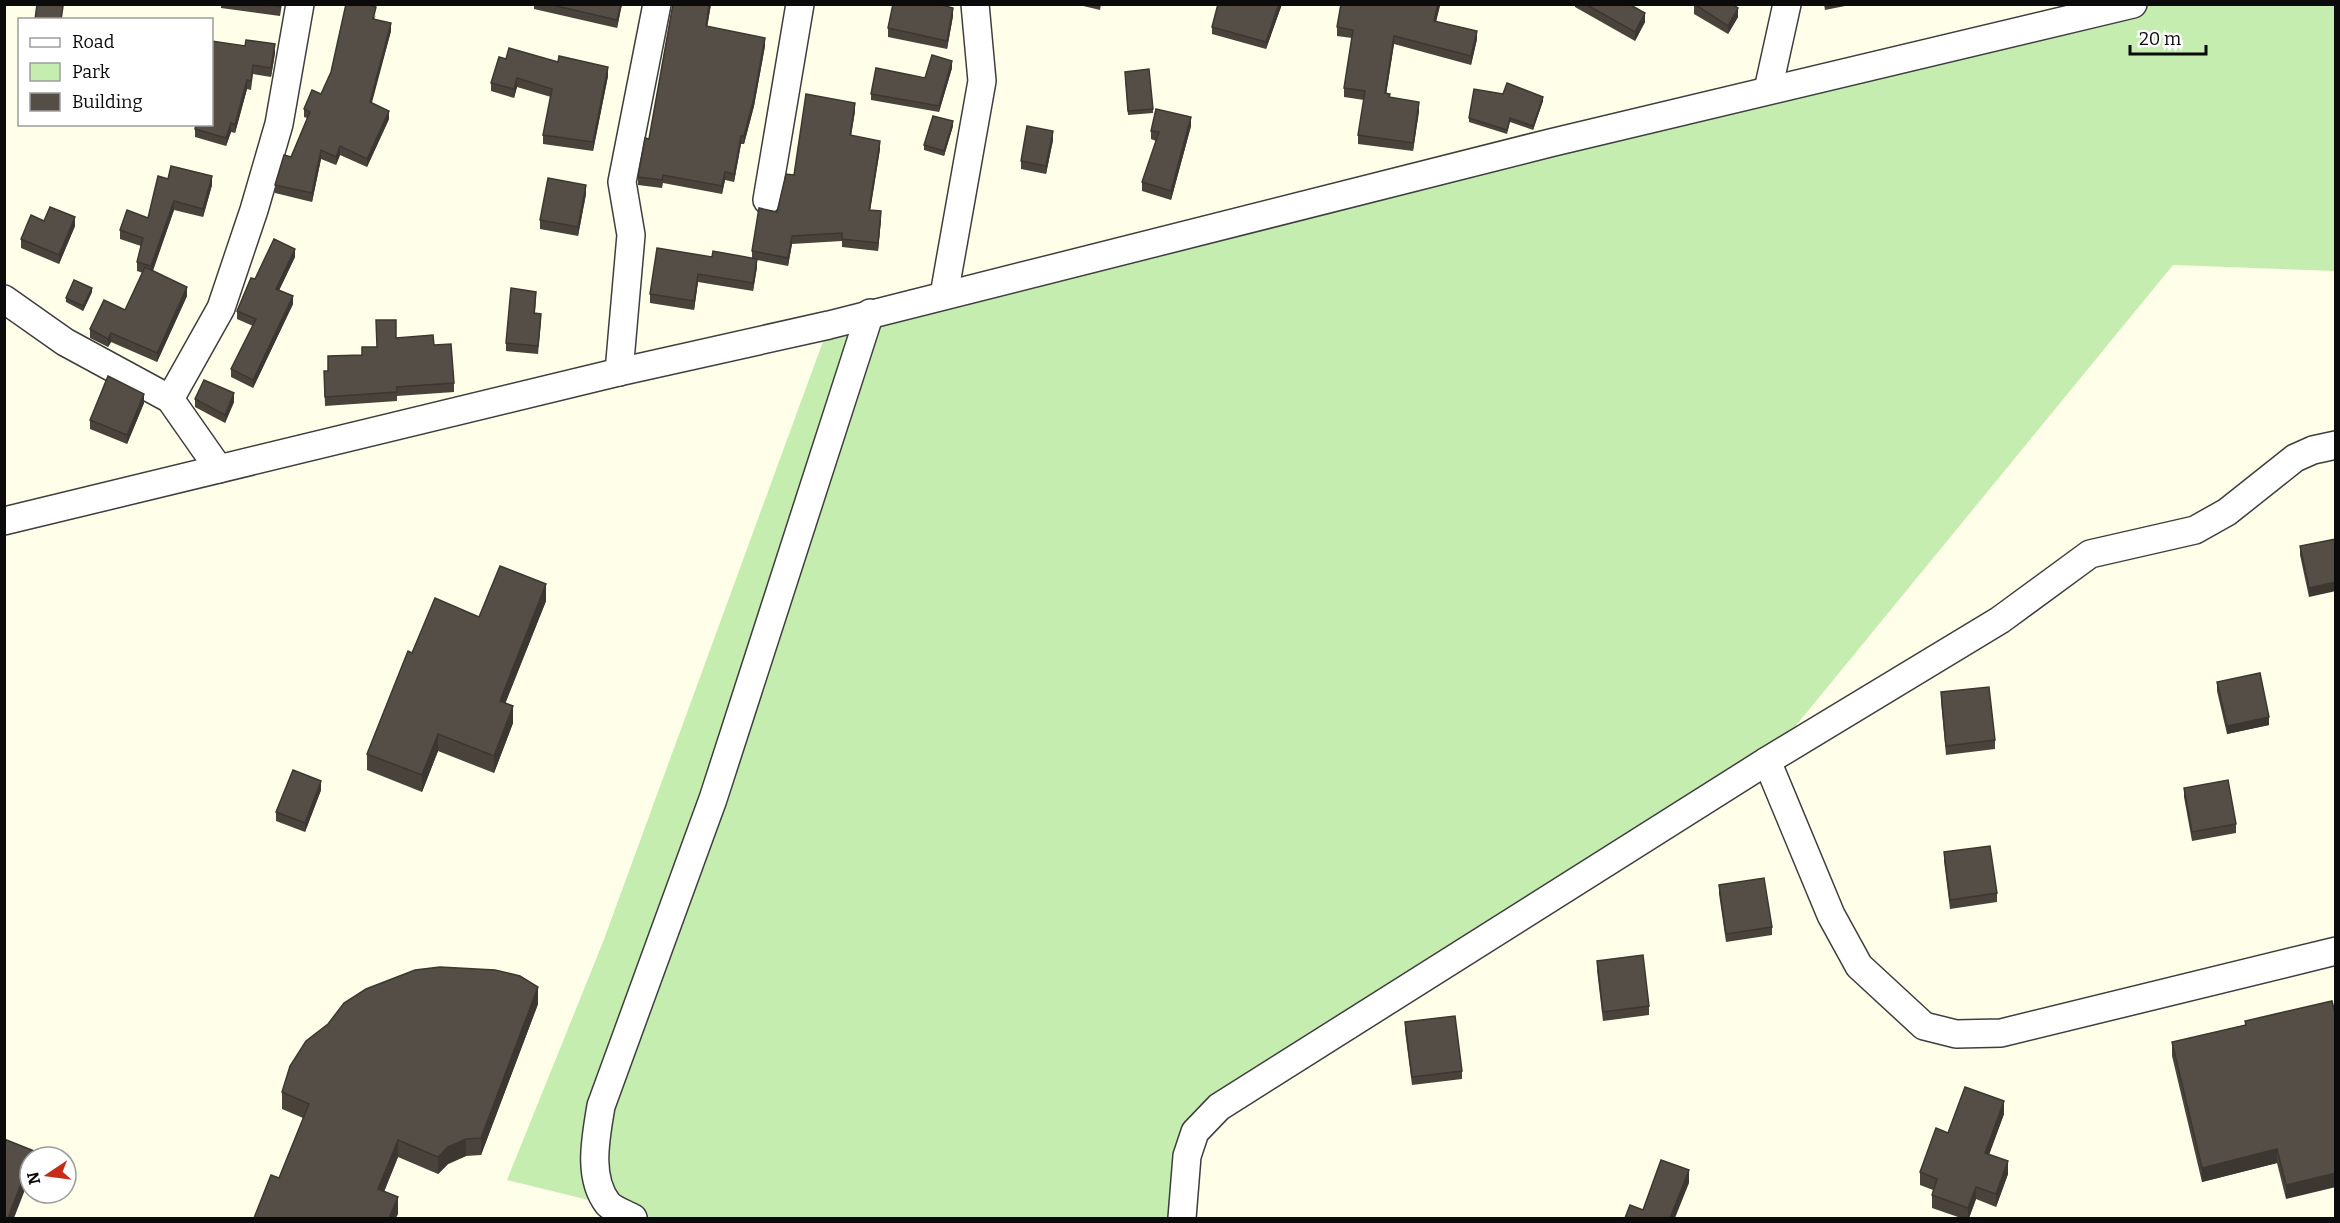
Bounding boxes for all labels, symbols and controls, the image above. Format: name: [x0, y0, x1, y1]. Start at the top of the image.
legend: [18, 18, 213, 126]
scale bar: [2130, 18, 2206, 56]
text: 20 m: [2139, 28, 2181, 50]
text: Road: [72, 31, 115, 53]
text: Park: [72, 61, 111, 83]
text: Building: [72, 91, 143, 113]
north arrow: [18, 1145, 78, 1205]
text: N: [23, 1170, 45, 1186]

